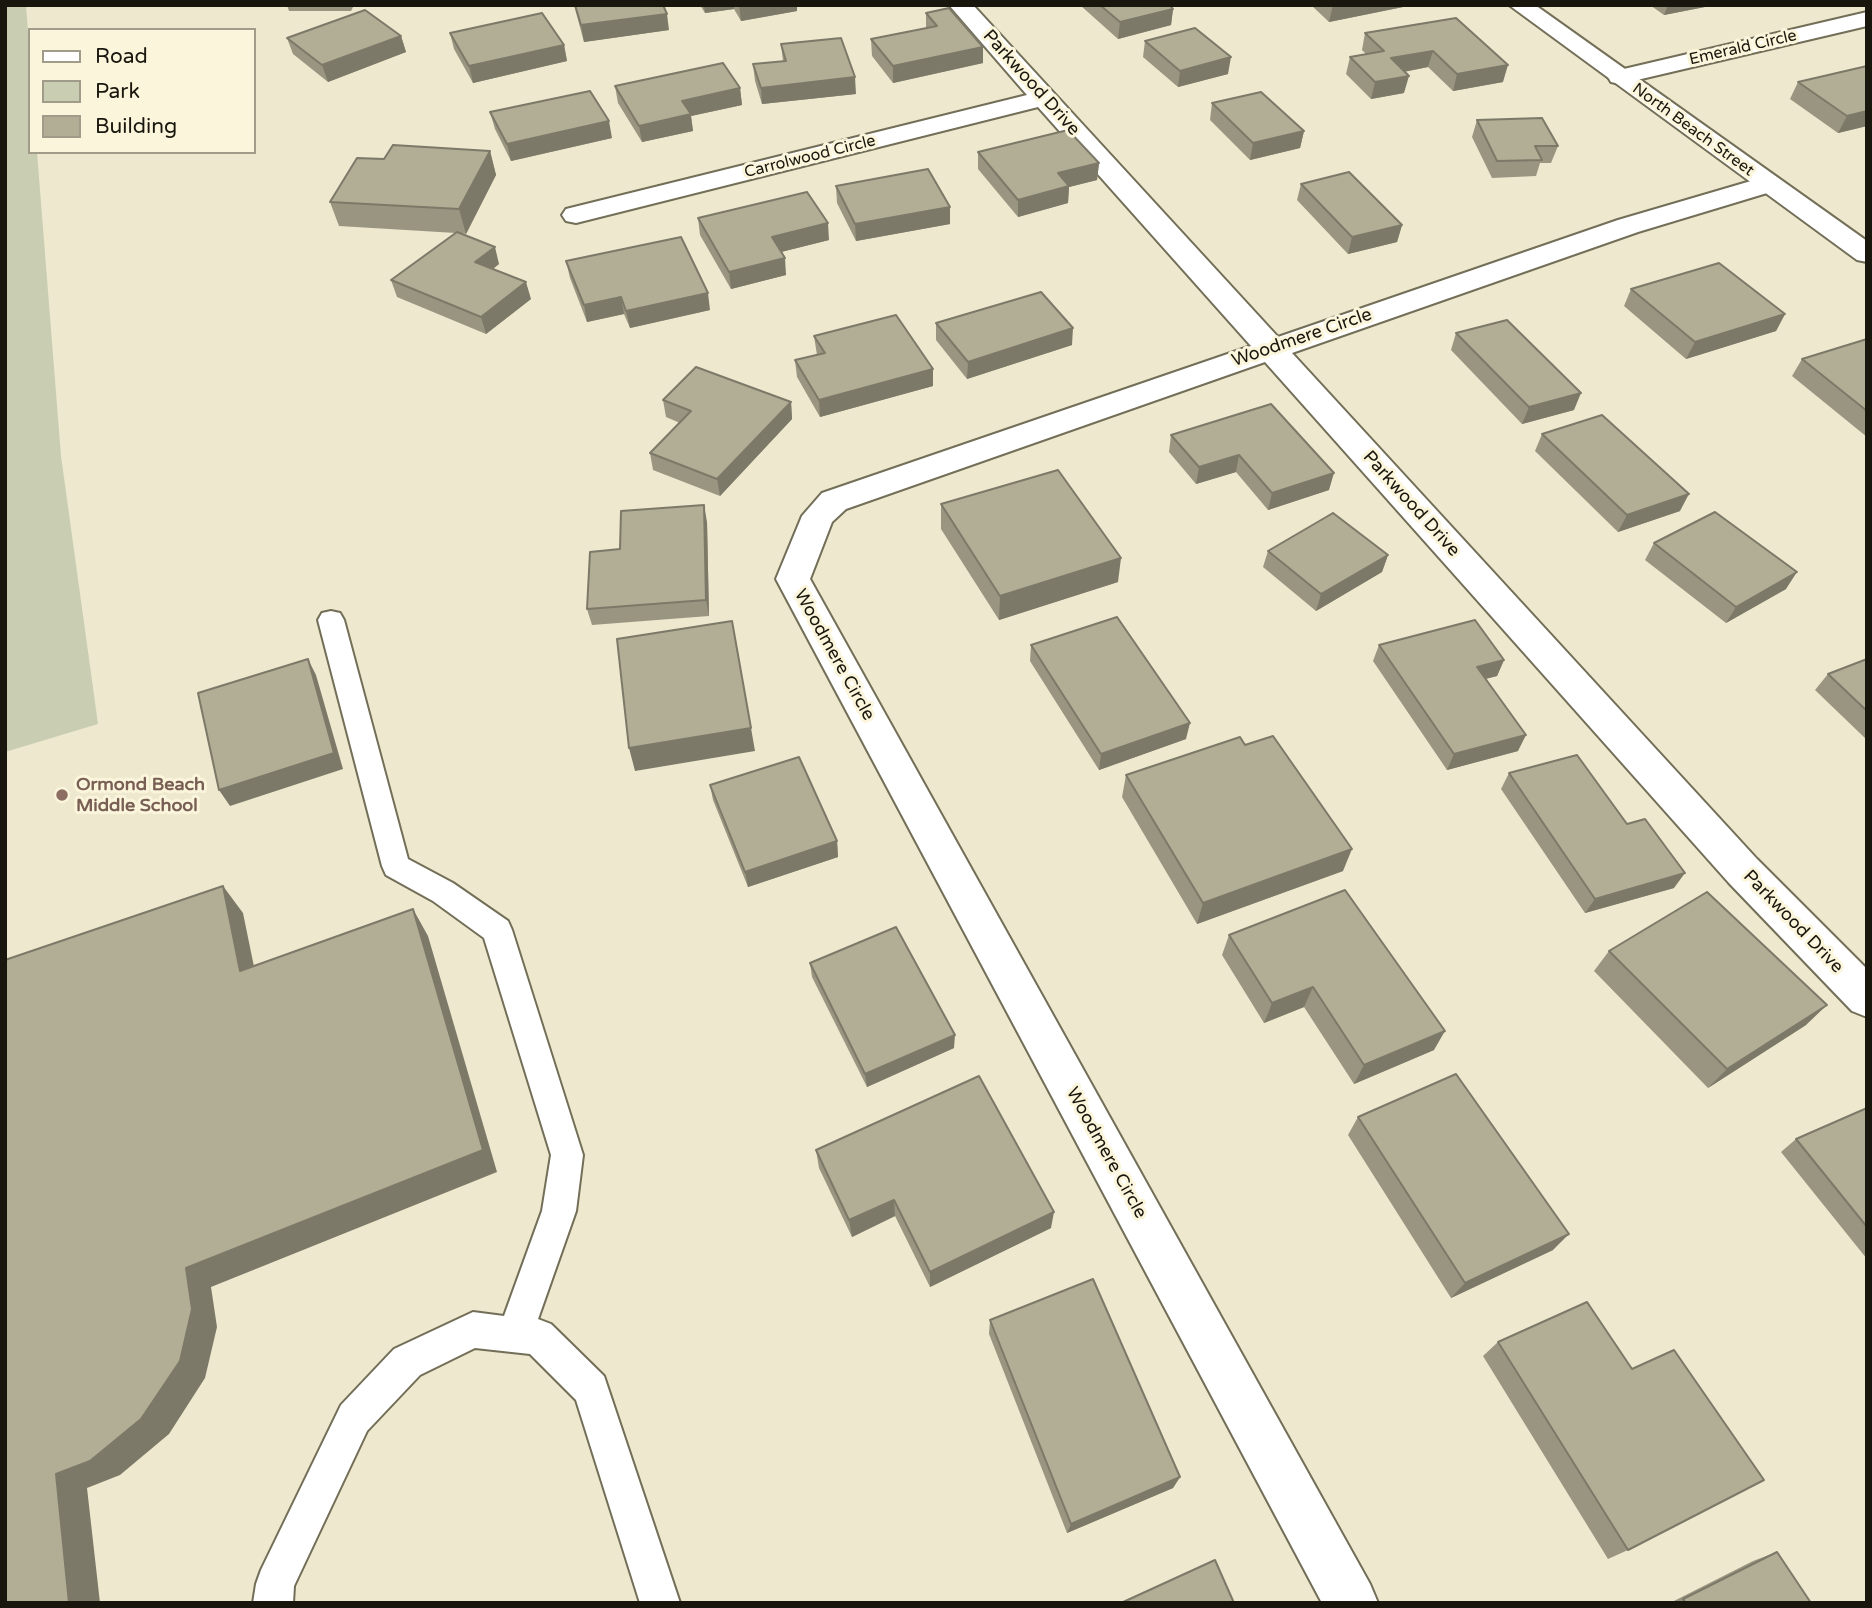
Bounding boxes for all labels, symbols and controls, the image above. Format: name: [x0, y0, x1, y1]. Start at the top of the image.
street label: Parkwood Drive: [978, 26, 1084, 140]
street label: Emerald Circle: [1687, 26, 1799, 70]
legend: [28, 28, 256, 154]
text: Road: [95, 44, 148, 69]
text: Park: [95, 79, 140, 104]
street label: North Beach Street: [1628, 79, 1758, 181]
text: Building: [95, 114, 177, 139]
street label: Carrolwood Circle: [742, 131, 878, 183]
street label: Woodmere Circle: [1229, 304, 1375, 372]
street label: Parkwood Drive: [1358, 447, 1464, 561]
street label: Woodmere Circle: [789, 586, 879, 724]
place label: Ormond Beach Middle School: [76, 774, 205, 816]
marker: Ormond Beach Middle School: [54, 787, 70, 803]
street label: Parkwood Drive: [1738, 866, 1848, 978]
street label: Woodmere Circle: [1061, 1084, 1151, 1222]

